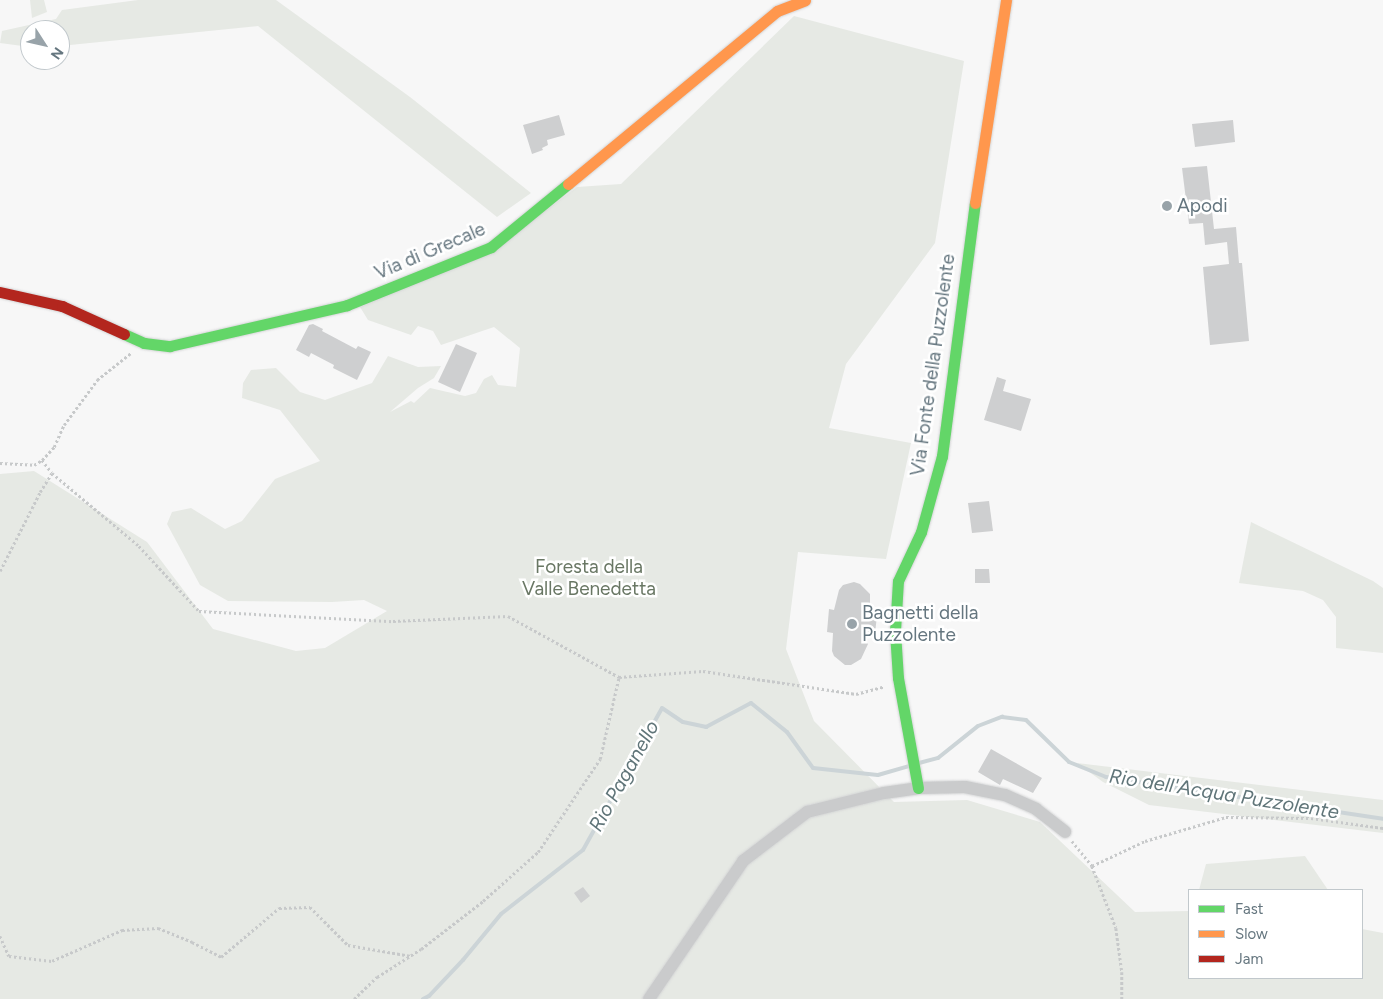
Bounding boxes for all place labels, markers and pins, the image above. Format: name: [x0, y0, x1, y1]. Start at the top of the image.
place label: Apodi: [1177, 195, 1228, 217]
marker: Apodi: [1161, 200, 1173, 212]
place label: Bagnetti della Puzzolente: [862, 602, 978, 646]
marker: Bagnetti della Puzzolente: [846, 618, 858, 630]

